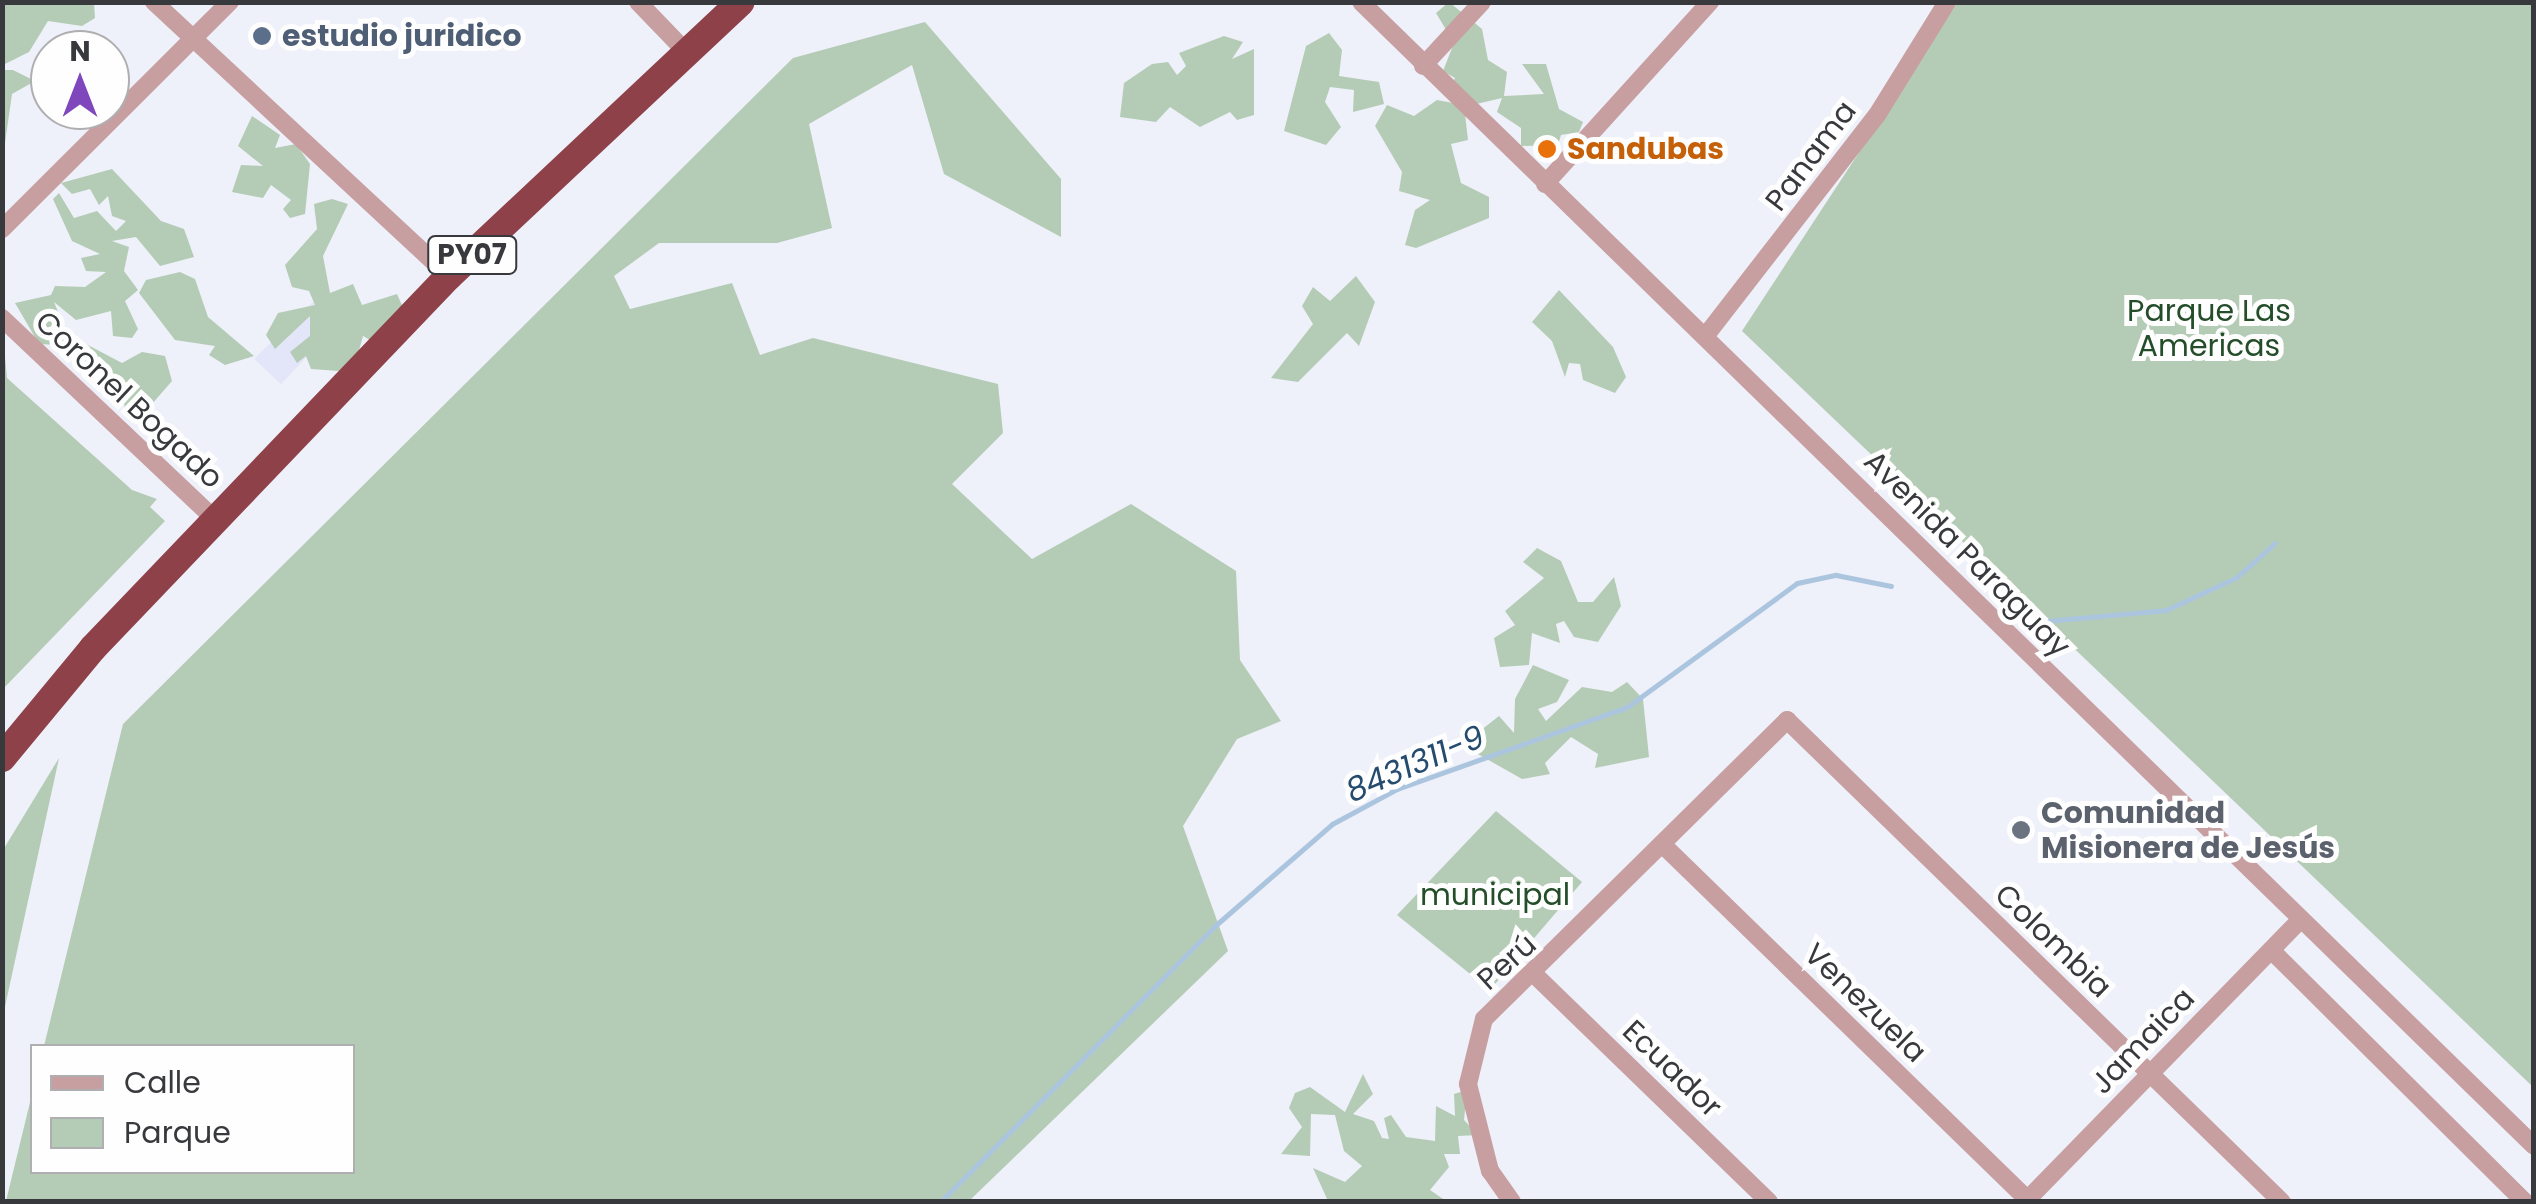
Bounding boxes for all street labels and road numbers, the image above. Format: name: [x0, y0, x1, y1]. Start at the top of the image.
street label: Panama: [1758, 94, 1864, 218]
road number: PY07: [427, 232, 517, 278]
street label: Coronel Bogado: [28, 304, 230, 496]
street label: Avenida Paraguay: [1856, 443, 2078, 665]
street label: Colombia: [1987, 877, 2119, 1005]
street label: Perú: [1470, 926, 1544, 998]
street label: Venezuela: [1796, 936, 1934, 1070]
street label: Jamaica: [2084, 981, 2202, 1101]
street label: Ecuador: [1615, 1013, 1729, 1125]

